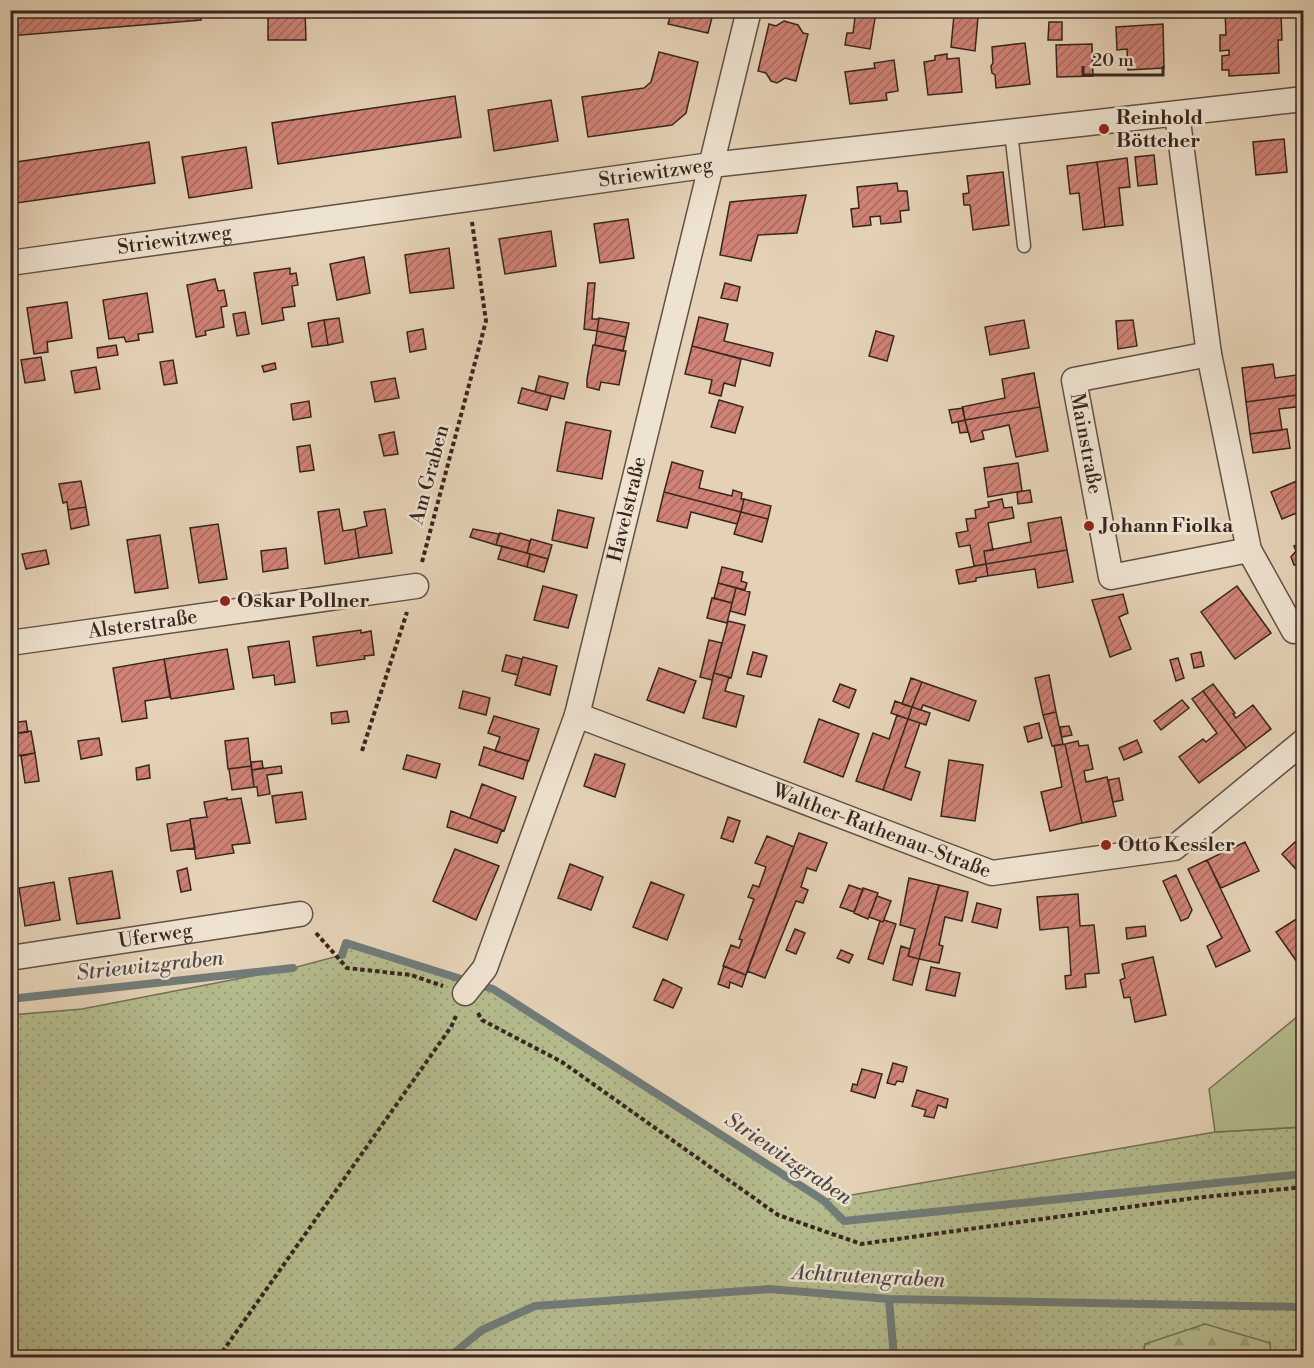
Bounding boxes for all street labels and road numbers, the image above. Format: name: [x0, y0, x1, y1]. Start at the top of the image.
street label: Striewitzweg: [597, 152, 715, 193]
street label: Striewitzweg: [116, 220, 234, 260]
street label: Mainstraße: [1064, 391, 1108, 496]
street label: Am Graben: [404, 422, 455, 529]
street label: Havelstraße: [602, 454, 652, 565]
street label: Alsterstraße: [85, 604, 199, 645]
street label: Walther-Rathenau-Straße: [768, 778, 995, 884]
street label: Uferweg: [116, 918, 195, 954]

